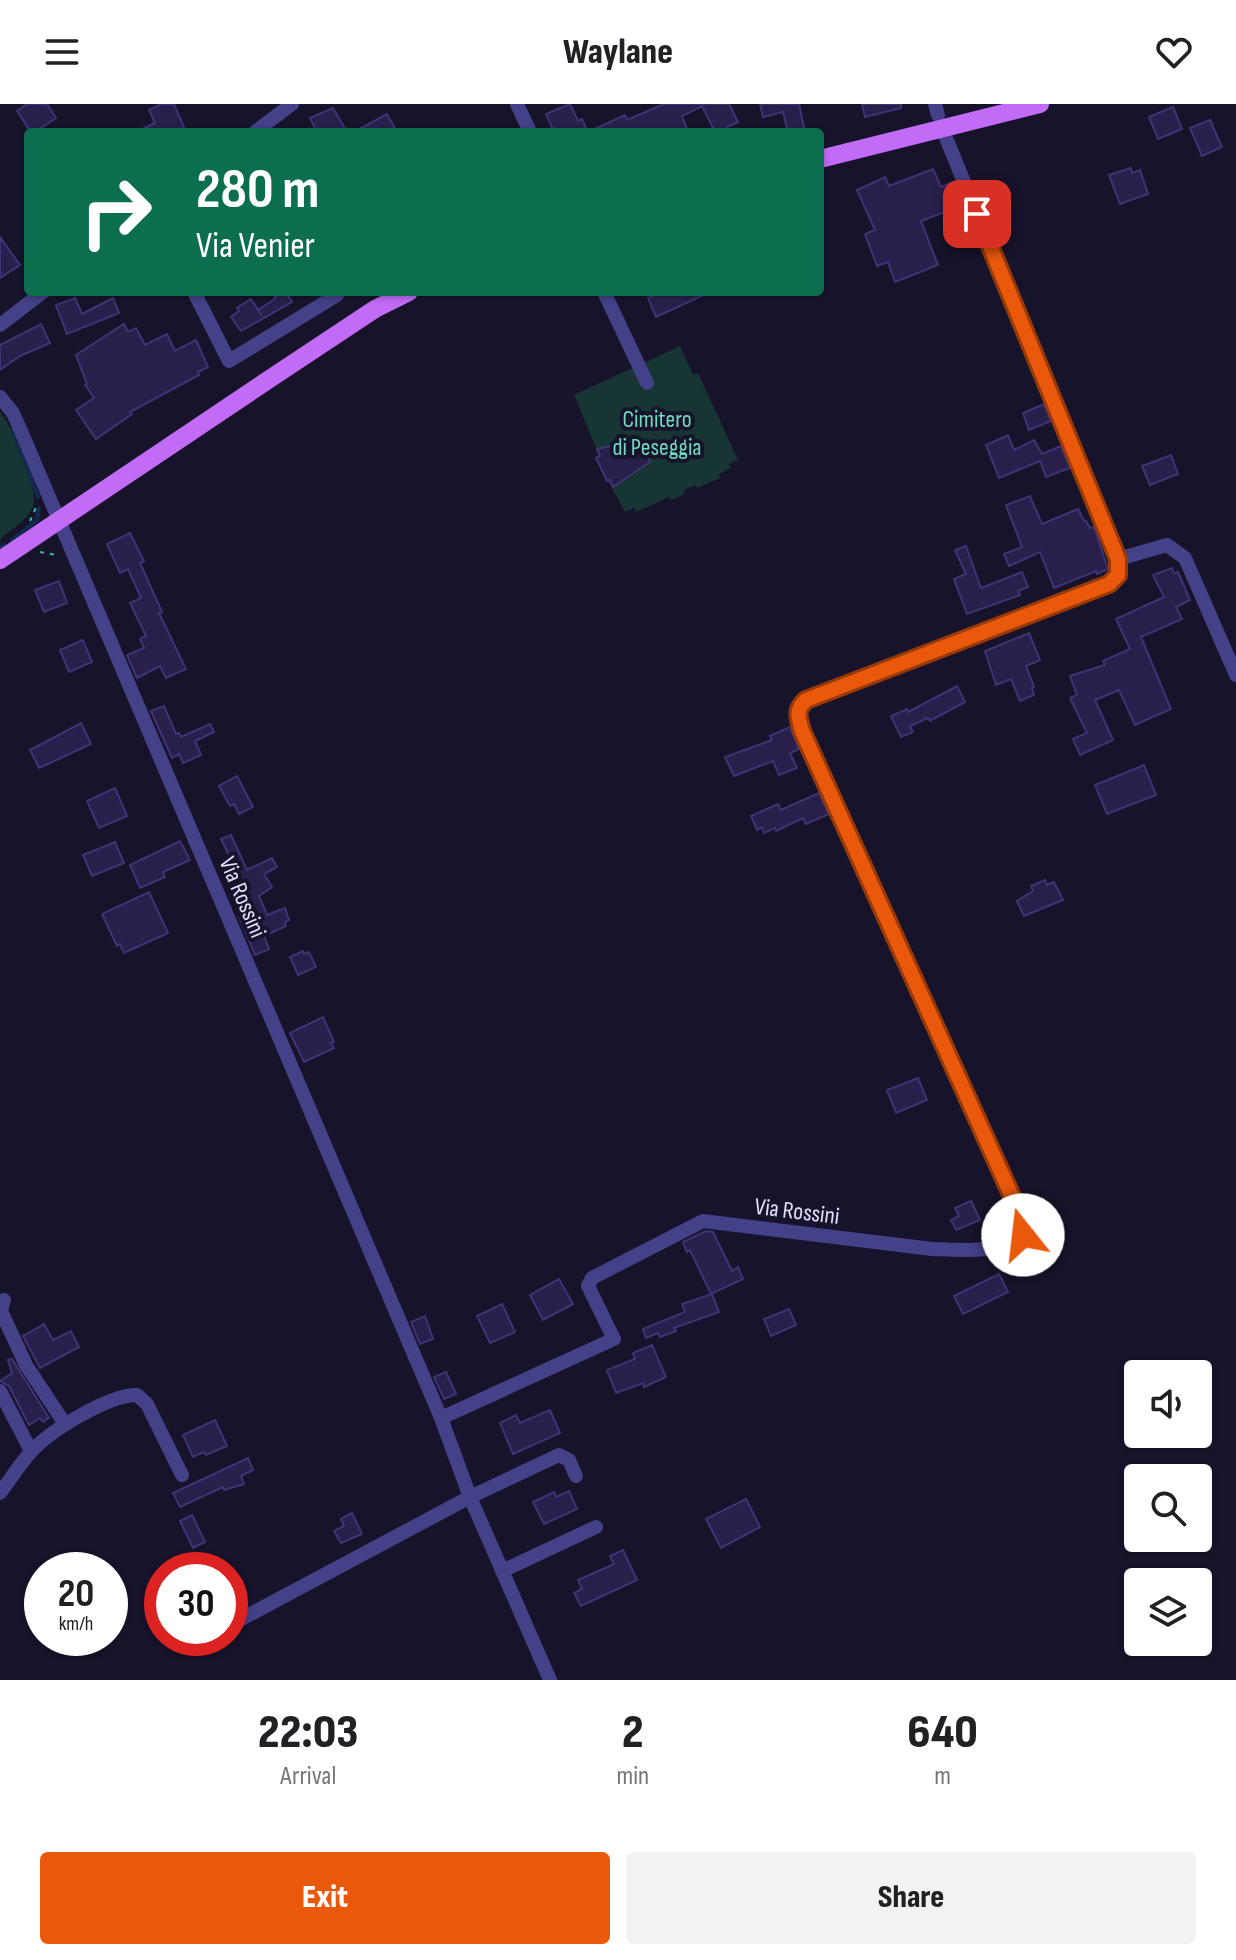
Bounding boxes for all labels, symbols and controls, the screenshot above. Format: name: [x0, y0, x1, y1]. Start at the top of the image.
icon: menu: [40, 30, 84, 74]
icon: heart: [1152, 30, 1196, 74]
text: Waylane: [563, 31, 673, 74]
text: 280 m: [196, 157, 319, 224]
icon: right: [64, 160, 168, 264]
pin: [943, 180, 1011, 248]
icon: arrive: [955, 192, 999, 236]
text: Via Venier: [196, 225, 315, 268]
park label: Cimitero di Peseggia: [612, 405, 702, 462]
street label: Via Rossini: [213, 852, 273, 942]
street label: Via Rossini: [753, 1192, 841, 1231]
position arrow: [981, 1193, 1065, 1277]
map controls: [1124, 1360, 1212, 1656]
button: sound: [1124, 1360, 1212, 1448]
button: search: [1124, 1464, 1212, 1552]
speed limit sign: 30: [144, 1552, 248, 1656]
button: layers: [1124, 1568, 1212, 1656]
text: 20: [58, 1570, 94, 1618]
text: km/h: [59, 1612, 93, 1636]
text: 22:03: [258, 1704, 358, 1761]
text: 2: [622, 1704, 644, 1761]
text: 640: [907, 1704, 978, 1761]
text: Arrival: [280, 1761, 336, 1792]
text: min: [617, 1761, 649, 1792]
text: m: [934, 1761, 951, 1792]
button: Exit: [40, 1852, 610, 1944]
button: Share: [626, 1852, 1196, 1944]

